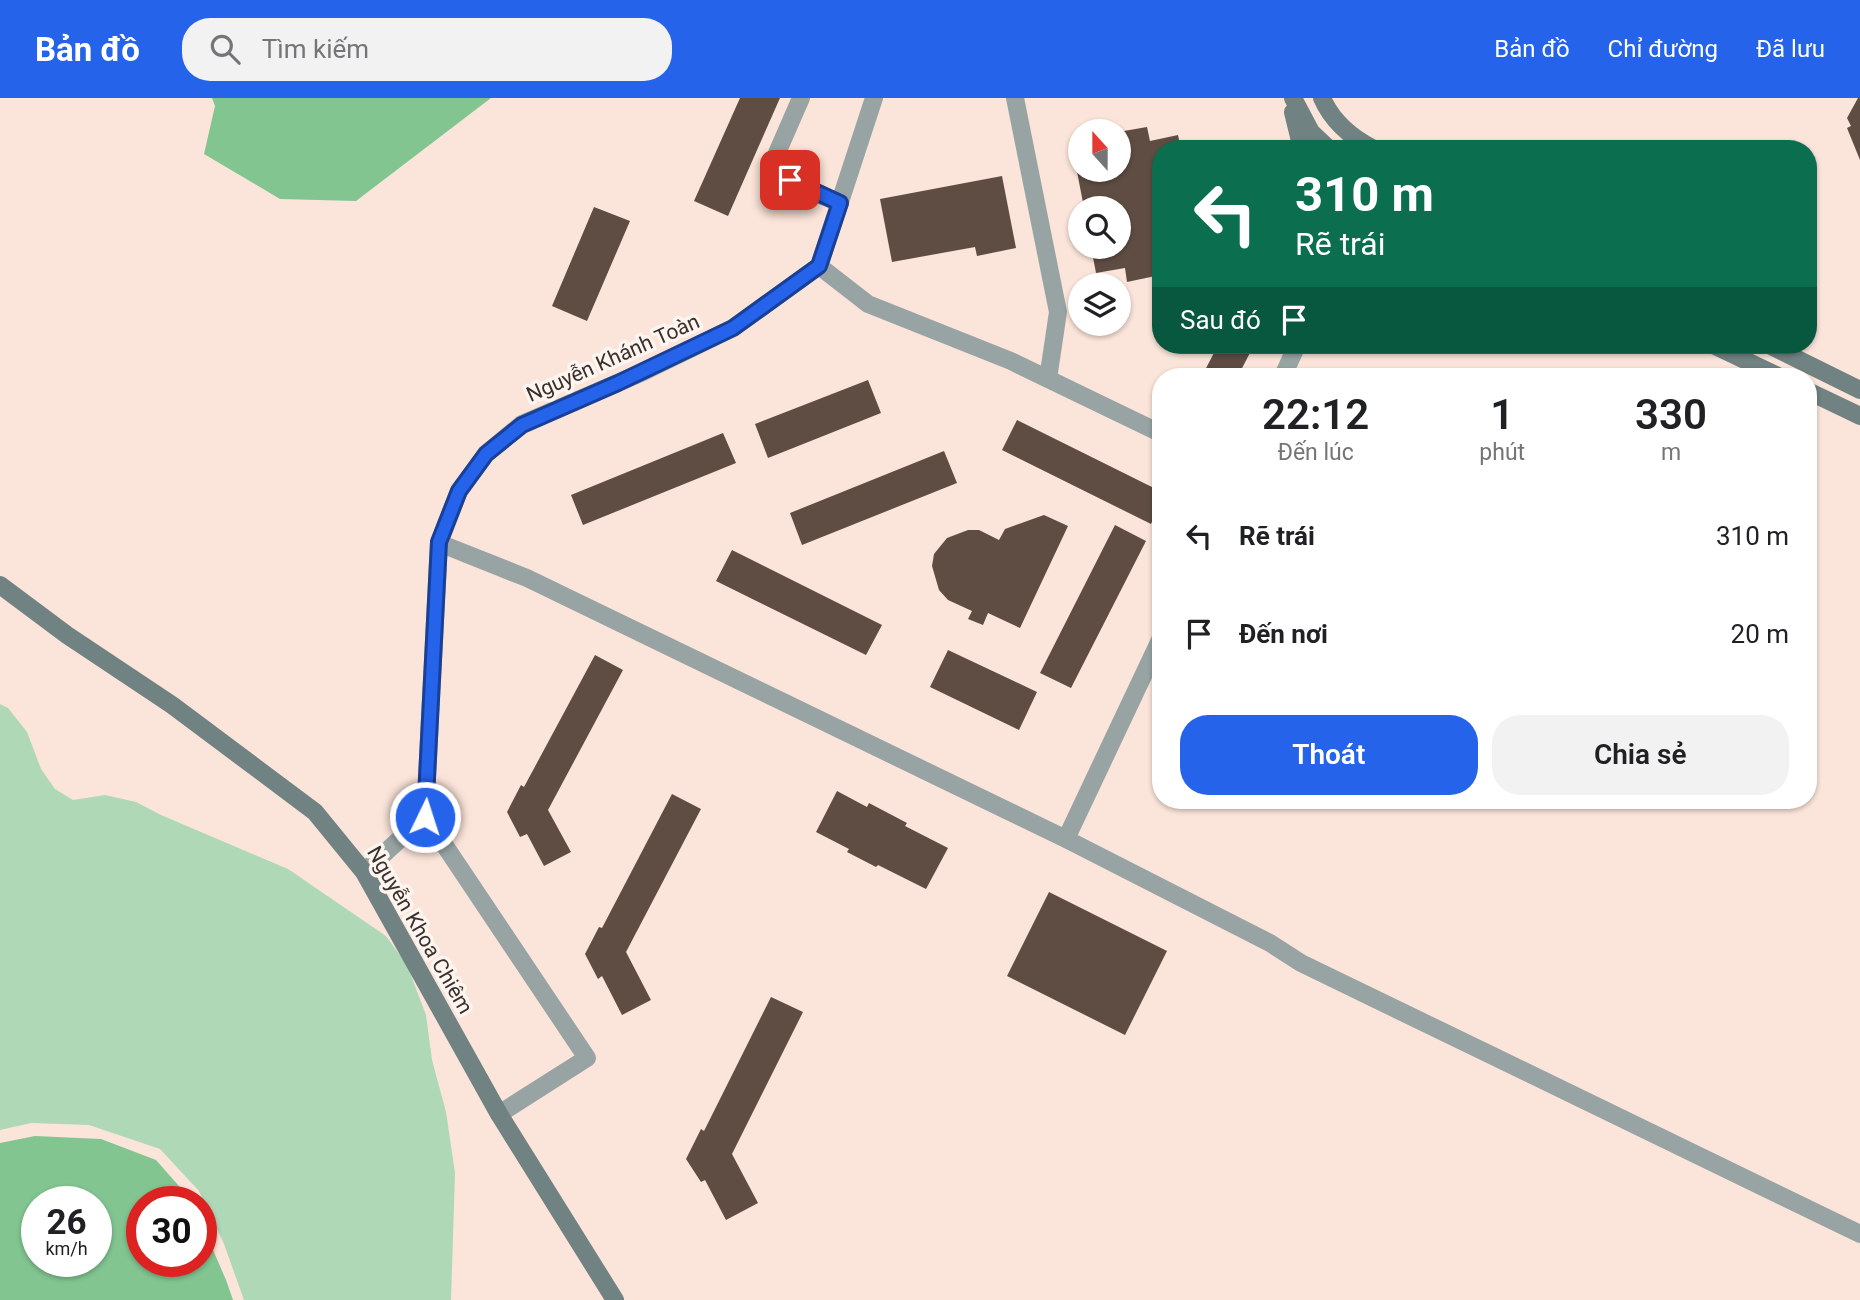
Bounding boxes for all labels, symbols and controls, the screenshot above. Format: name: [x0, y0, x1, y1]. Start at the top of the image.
search box: [182, 18, 672, 81]
text: Bản đồ: [35, 30, 140, 69]
icon: search: [206, 30, 244, 68]
text: Tìm kiếm: [262, 34, 369, 64]
text: Bản đồ: [1494, 35, 1570, 63]
text: Chỉ đường: [1608, 35, 1718, 63]
text: Đã lưu: [1756, 35, 1825, 63]
north arrow: [1068, 119, 1130, 182]
map controls: [1068, 119, 1131, 336]
pin: [760, 150, 820, 210]
icon: arrive: [771, 161, 809, 199]
text: 310 m: [1295, 166, 1434, 223]
icon: left: [1180, 168, 1271, 259]
button: search: [1068, 196, 1131, 259]
text: Rẽ trái: [1295, 225, 1386, 263]
button: layers: [1068, 273, 1131, 336]
icon: arrive: [1275, 301, 1313, 339]
text: Sau đó: [1180, 305, 1261, 335]
street label: Nguyễn Khánh Toàn: [523, 309, 703, 407]
text: 22:12: [1262, 390, 1369, 439]
text: 1: [1490, 390, 1514, 439]
text: 330: [1635, 390, 1707, 439]
text: Đến lúc: [1277, 439, 1354, 466]
text: phút: [1479, 439, 1525, 466]
text: m: [1661, 439, 1681, 466]
icon: left: [1180, 517, 1218, 555]
text: Rẽ trái: [1239, 521, 1315, 551]
text: 310 m: [1716, 521, 1789, 551]
icon: arrive: [1180, 615, 1218, 653]
text: Đến nơi: [1239, 619, 1328, 649]
text: 20 m: [1731, 619, 1789, 649]
button: Thoát: [1180, 715, 1478, 795]
button: Chia sẻ: [1492, 715, 1789, 795]
position arrow: [388, 780, 462, 854]
street label: Nguyễn Khoa Chiêm: [362, 842, 478, 1018]
speed limit sign: 30: [126, 1186, 217, 1277]
text: 26: [46, 1202, 87, 1243]
text: km/h: [45, 1238, 88, 1259]

